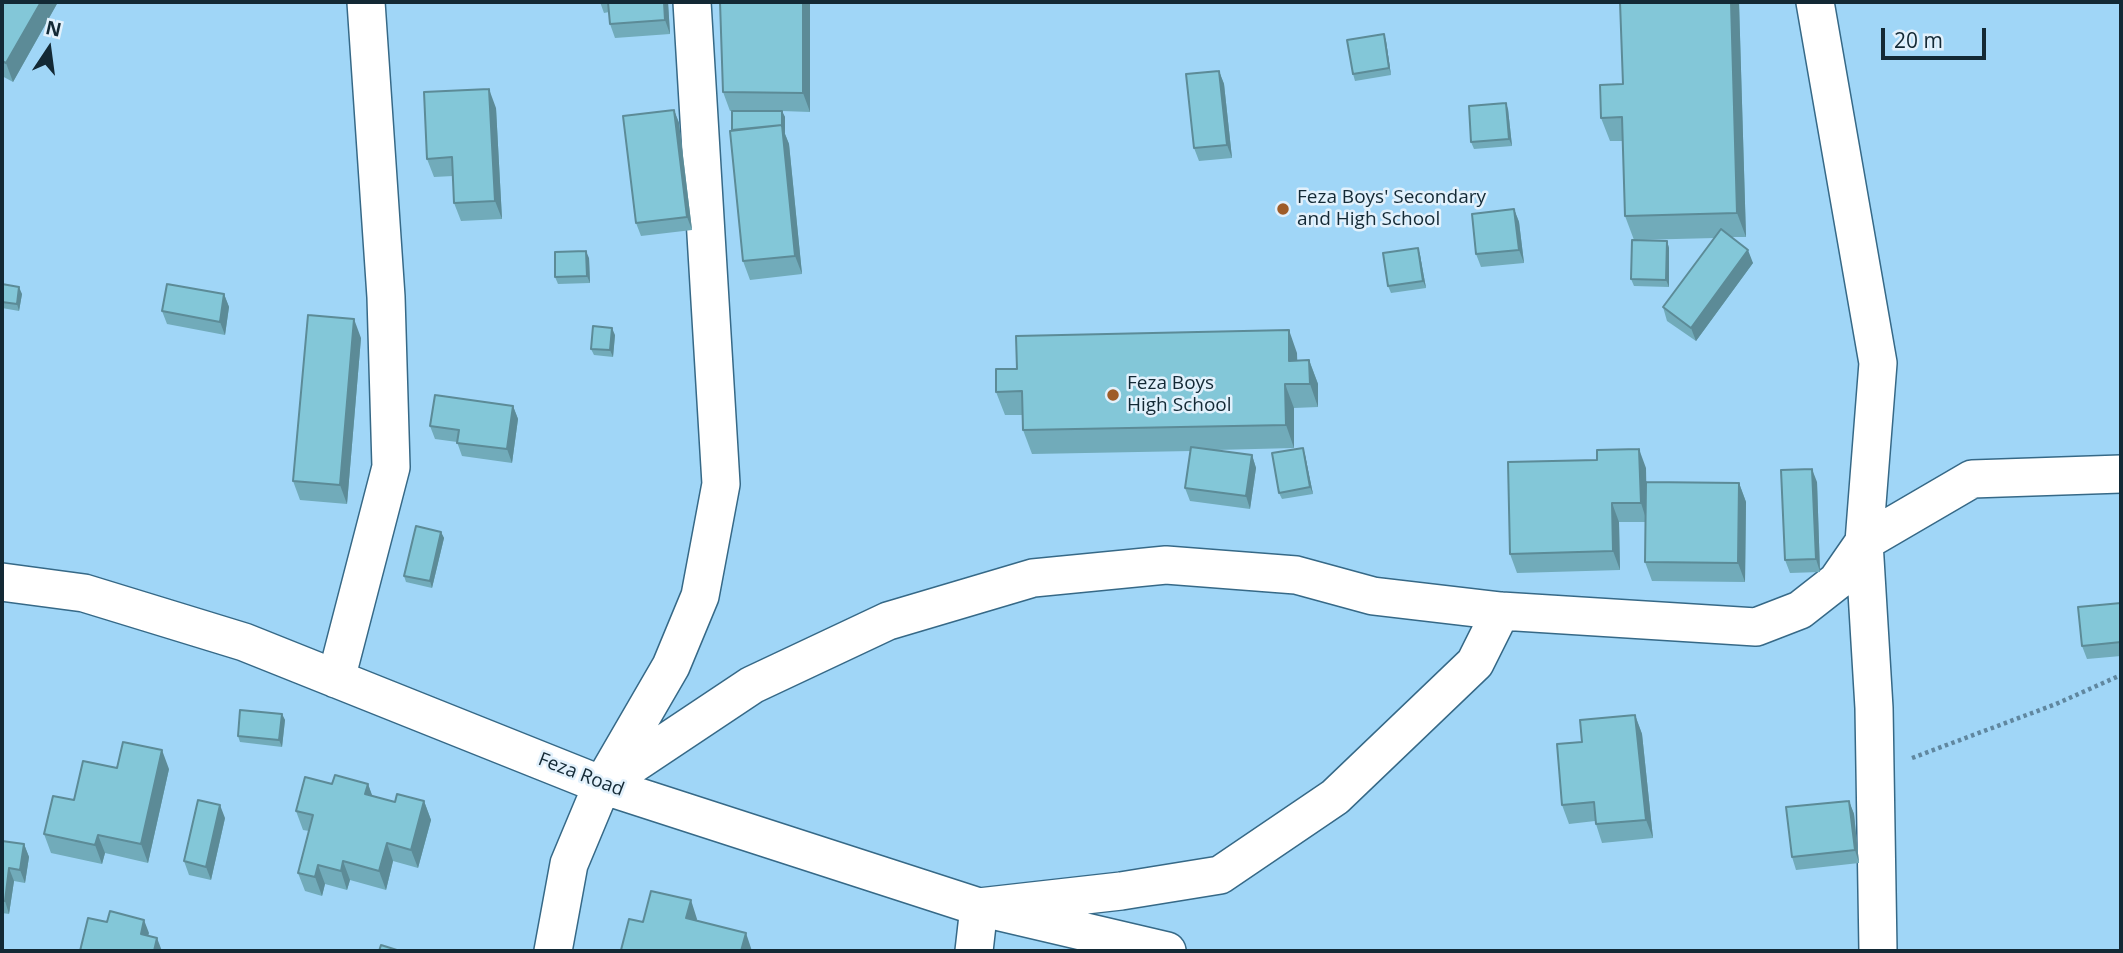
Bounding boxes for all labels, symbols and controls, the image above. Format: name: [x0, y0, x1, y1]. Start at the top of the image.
north arrow: [14, 14, 84, 84]
text: N: [43, 14, 64, 43]
scale bar: [1885, 14, 1990, 58]
text: 20 m: [1894, 26, 1943, 54]
place label: Feza Boys' Secondary and High School: [1297, 187, 1486, 231]
marker: Feza Boys' Secondary and High School: [1275, 201, 1291, 217]
place label: Feza Boys High School: [1127, 373, 1232, 417]
marker: Feza Boys High School: [1105, 387, 1121, 403]
street label: Feza Road: [535, 748, 627, 802]

